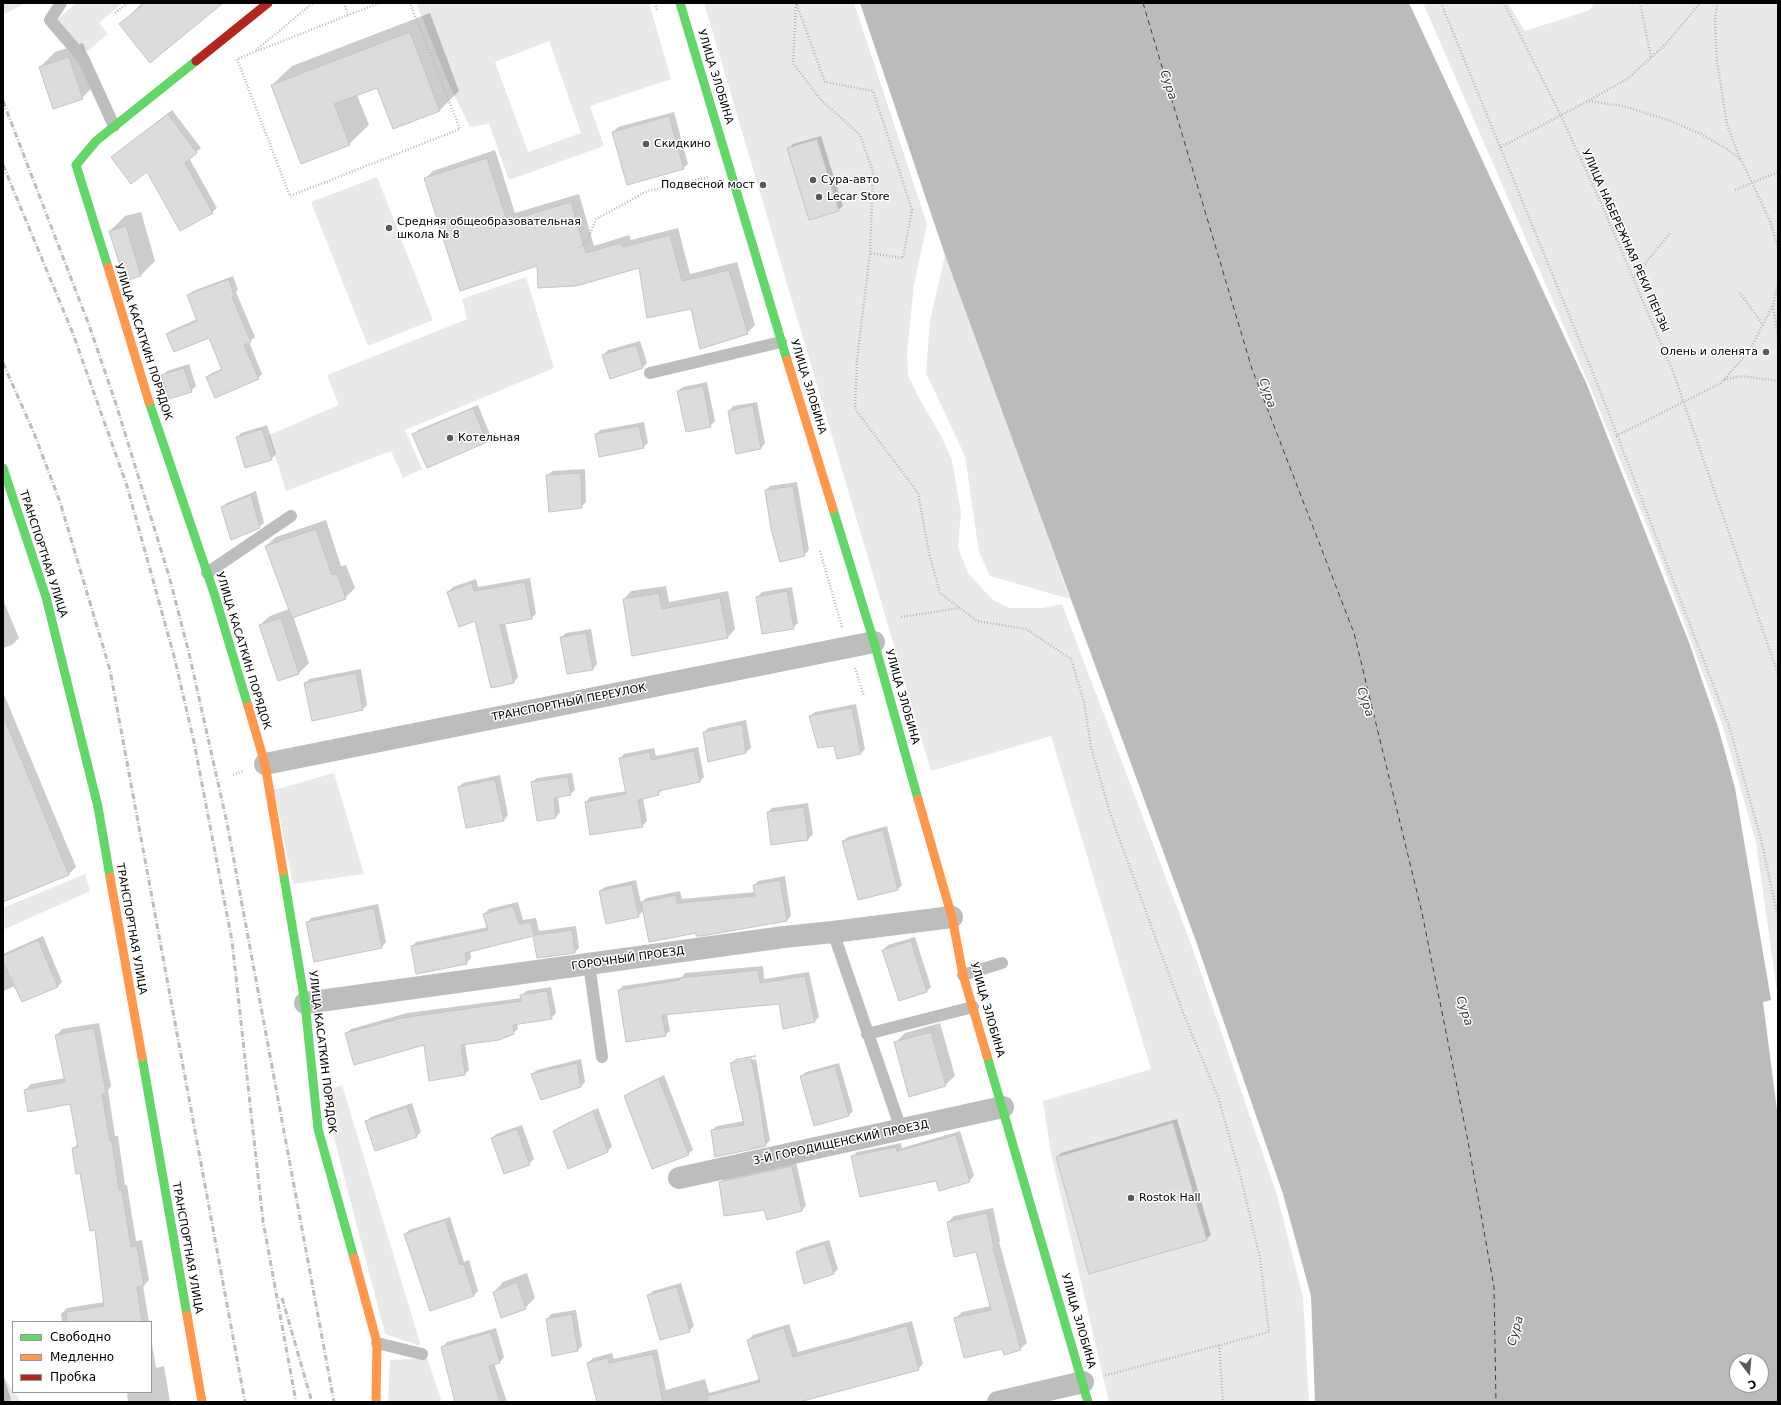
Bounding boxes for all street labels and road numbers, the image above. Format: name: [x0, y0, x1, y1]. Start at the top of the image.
street label: УЛИЦА ЗЛОБИНА: [694, 28, 736, 126]
street label: УЛИЦА НАБЕРЕЖНАЯ РЕКИ ПЕНЗЫ: [1579, 148, 1671, 334]
street label: УЛИЦА КАСАТКИН ПОРЯДОК: [111, 262, 175, 422]
street label: УЛИЦА ЗЛОБИНА: [787, 338, 829, 436]
street label: ТРАНСПОРТНАЯ УЛИЦА: [16, 489, 70, 619]
street label: УЛИЦА КАСАТКИН ПОРЯДОК: [213, 571, 273, 731]
street label: УЛИЦА ЗЛОБИНА: [882, 648, 922, 746]
street label: ТРАНСПОРТНЫЙ ПЕРЕУЛОК: [491, 682, 647, 724]
street label: ТРАНСПОРТНАЯ УЛИЦА: [113, 862, 149, 996]
street label: ГОРОЧНЫЙ ПРОЕЗД: [571, 945, 685, 973]
street label: УЛИЦА ЗЛОБИНА: [967, 961, 1007, 1059]
street label: УЛИЦА КАСАТКИН ПОРЯДОК: [305, 970, 339, 1134]
street label: 3-Й ГОРОДИЩЕНСКИЙ ПРОЕЗД: [752, 1118, 930, 1168]
street label: ТРАНСПОРТНАЯ УЛИЦА: [169, 1181, 205, 1315]
street label: УЛИЦА ЗЛОБИНА: [1058, 1272, 1098, 1370]

